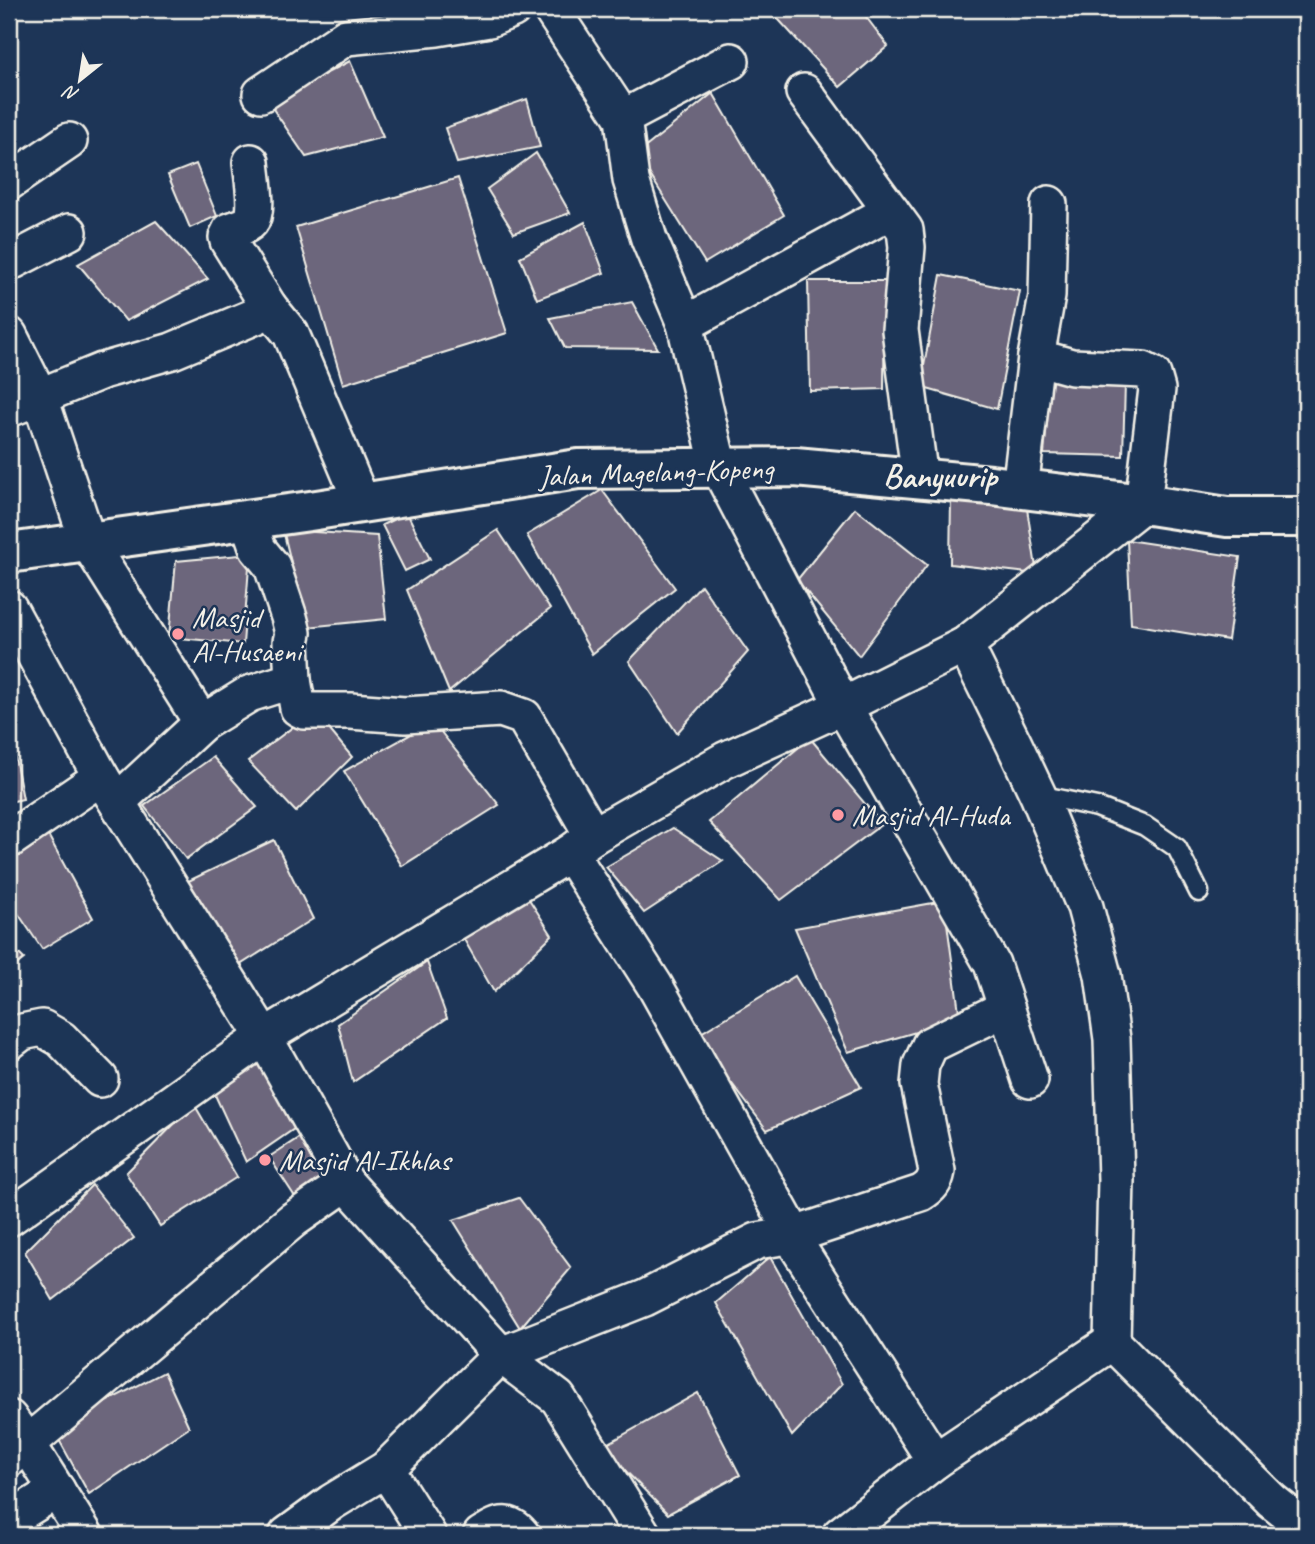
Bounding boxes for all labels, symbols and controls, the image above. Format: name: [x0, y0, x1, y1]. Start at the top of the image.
north arrow: [46, 46, 116, 116]
text: N: [58, 79, 83, 107]
street label: Jalan Magelang-Kopeng: [536, 449, 776, 495]
district label: Banyuurip: [883, 455, 999, 497]
place label: Masjid Al-Husaeni: [192, 598, 304, 670]
marker: Masjid Al-Husaeni: [170, 626, 186, 642]
place label: Masjid Al-Huda: [852, 796, 1011, 834]
marker: Masjid Al-Huda: [830, 807, 846, 823]
place label: Masjid Al-Ikhlas: [279, 1141, 453, 1179]
marker: Masjid Al-Ikhlas: [257, 1152, 273, 1168]

